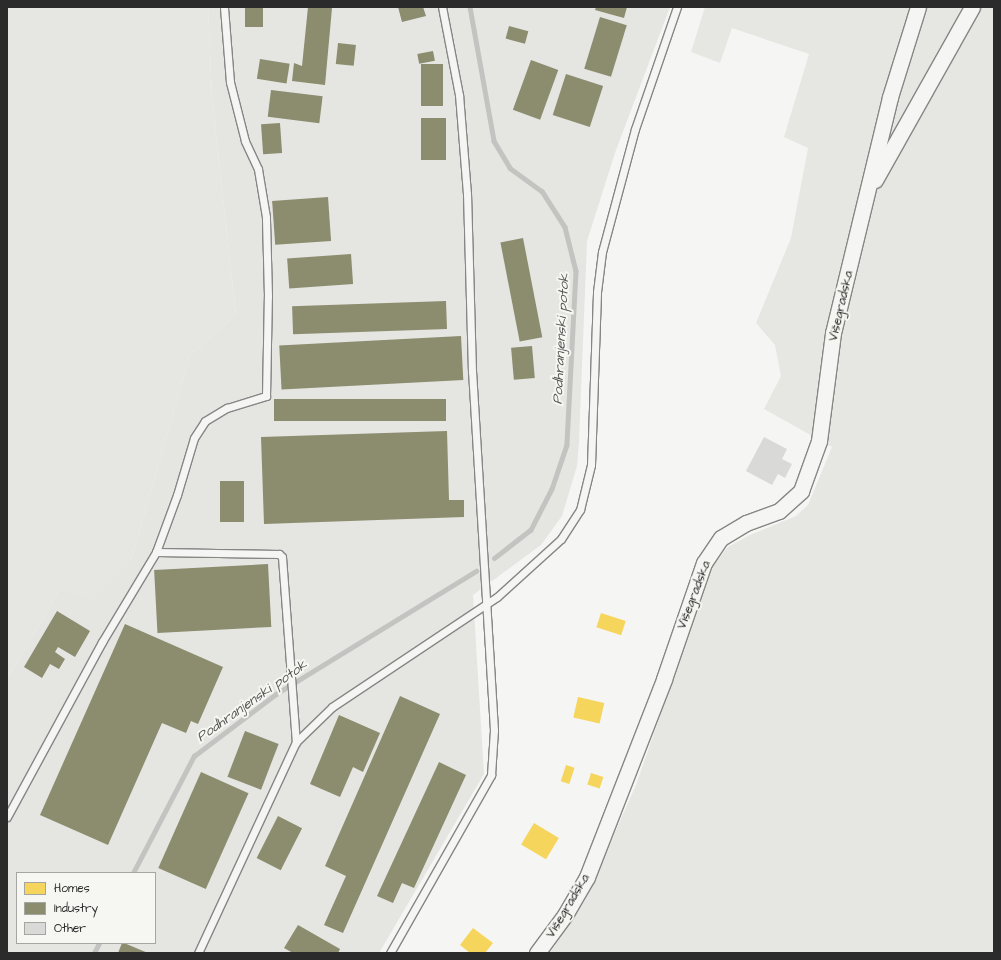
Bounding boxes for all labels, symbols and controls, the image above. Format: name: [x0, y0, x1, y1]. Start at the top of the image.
street label: Višegradska: [825, 269, 857, 343]
water label: Podhranjenski potok: [549, 273, 573, 405]
street label: Višegradska: [674, 559, 714, 631]
water label: Podhranjenski potok: [194, 657, 310, 745]
street label: Višegradska: [543, 871, 593, 941]
legend: [16, 872, 156, 944]
text: Homes: [54, 880, 90, 897]
text: Industry: [54, 900, 98, 917]
text: Other: [54, 920, 86, 937]

